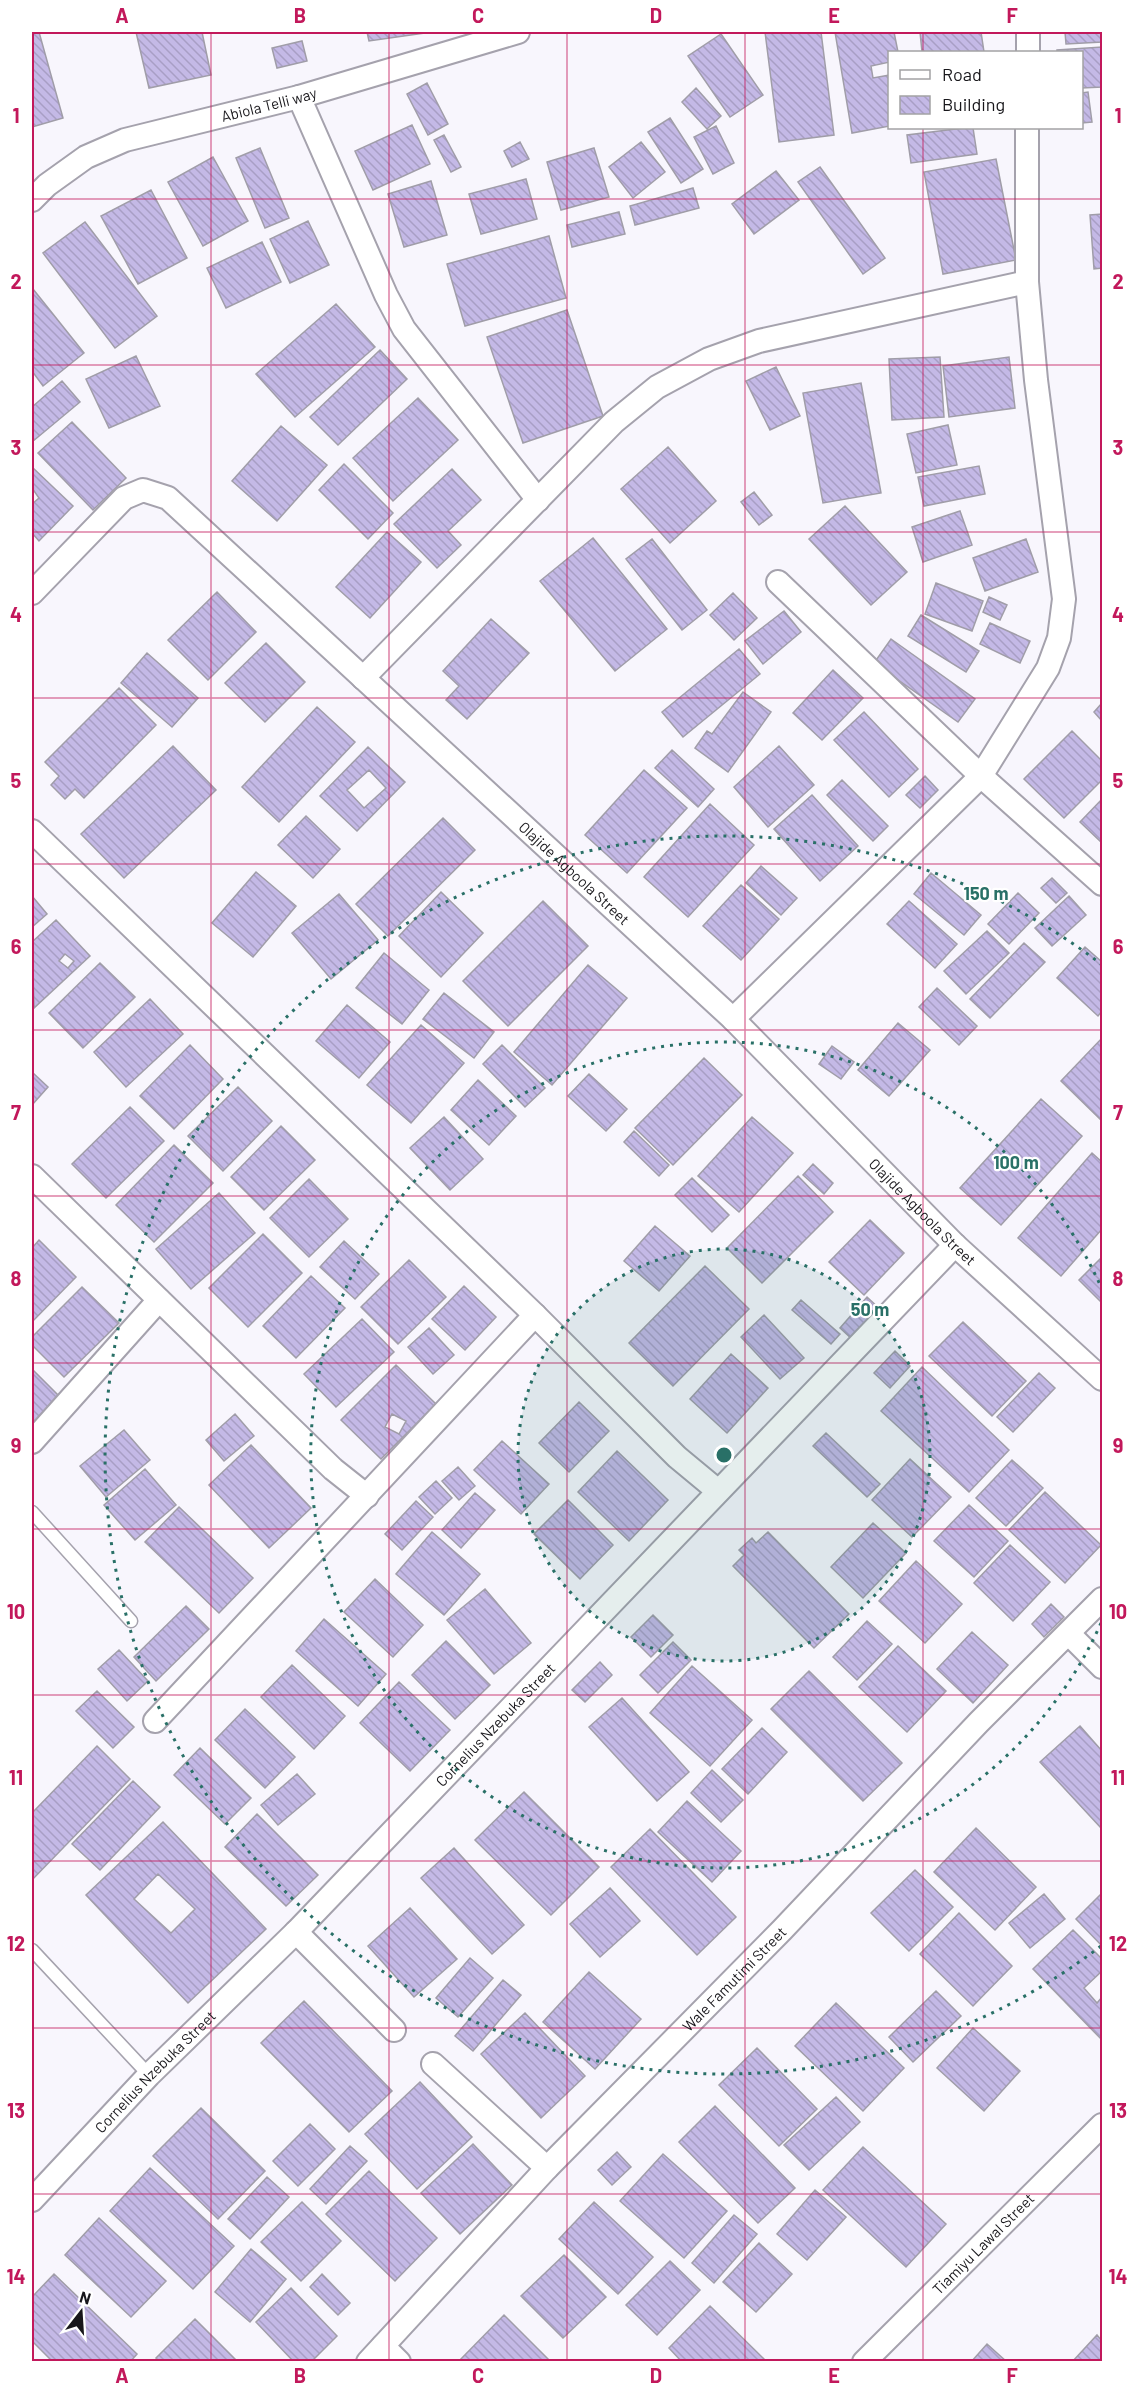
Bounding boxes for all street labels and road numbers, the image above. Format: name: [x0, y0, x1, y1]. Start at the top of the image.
street label: Abiola Telli way: [219, 83, 319, 125]
street label: Olajide Agboola Street: [516, 818, 633, 928]
street label: Olajide Agboola Street: [866, 1154, 980, 1269]
street label: Cornelius Nzebuka Street: [432, 1659, 559, 1790]
street label: Wale Famutimi Street: [678, 1922, 790, 2035]
street label: Cornelius Nzebuka Street: [91, 2006, 219, 2136]
street label: Tiamiyu Lawal Street: [929, 2189, 1038, 2298]

